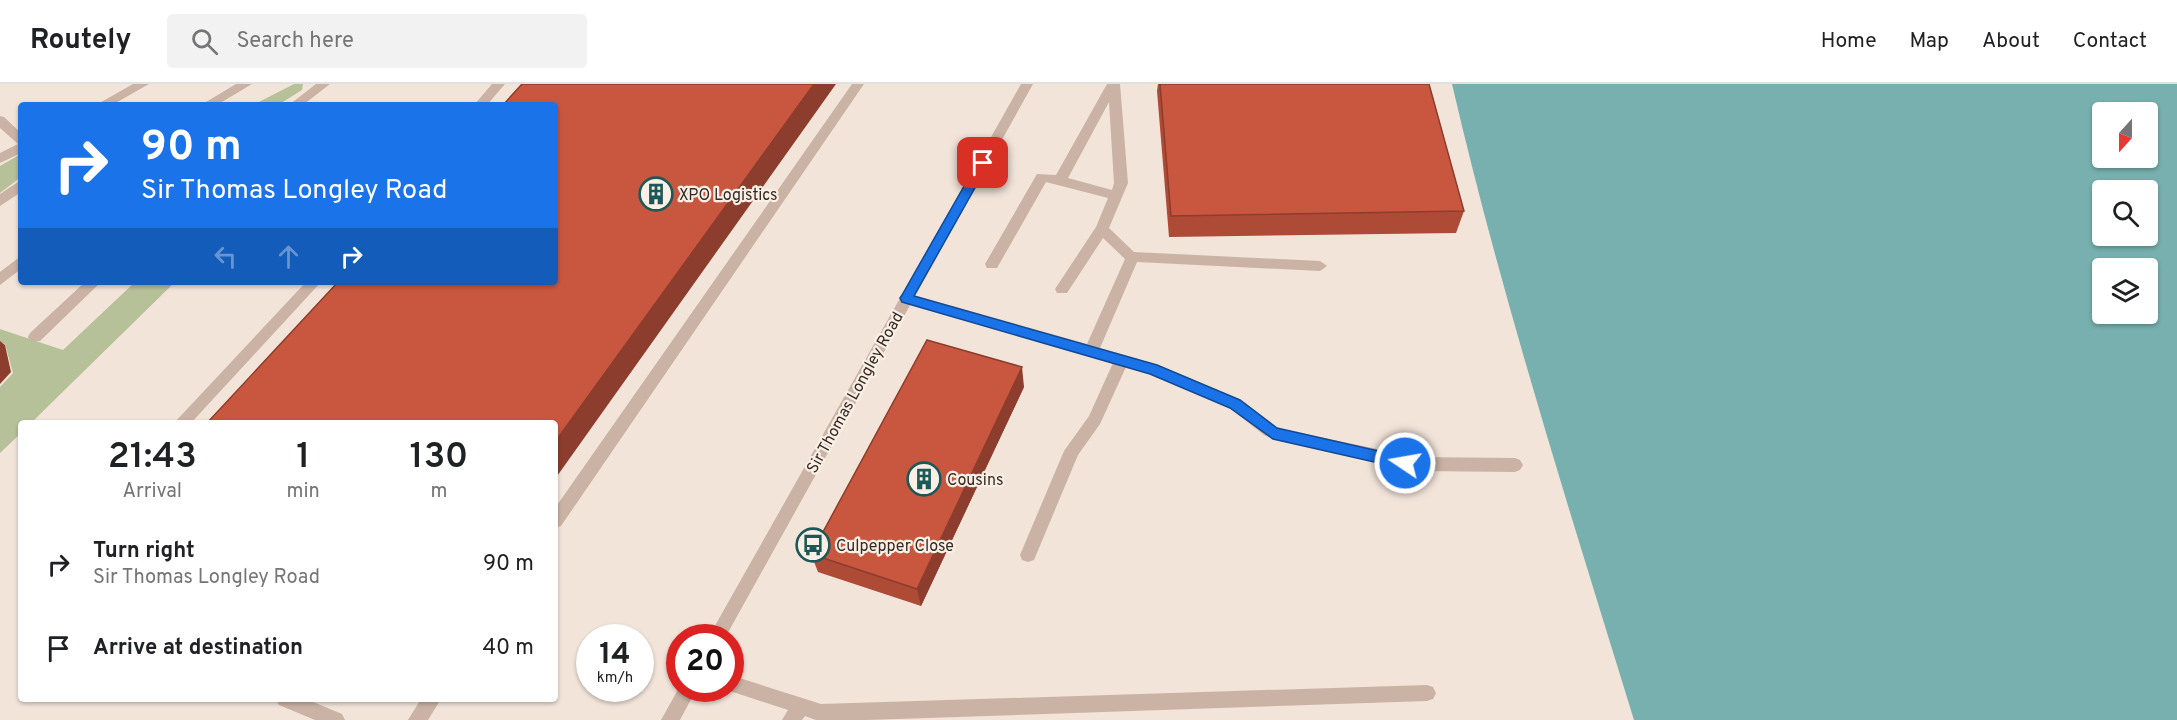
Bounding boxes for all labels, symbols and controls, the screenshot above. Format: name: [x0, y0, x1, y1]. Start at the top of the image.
search box: [167, 14, 587, 68]
text: Routely: [30, 23, 131, 59]
icon: search: [188, 25, 221, 58]
text: Search here: [236, 28, 354, 55]
text: Home: [1821, 28, 1877, 55]
text: Map: [1910, 28, 1949, 55]
text: About: [1982, 28, 2040, 55]
text: Contact: [2073, 28, 2147, 55]
north arrow: [2092, 102, 2158, 168]
map controls: [2092, 102, 2158, 324]
text: 90 m: [141, 122, 242, 175]
icon: right: [42, 126, 120, 204]
pin: [957, 137, 1008, 188]
icon: arrive: [966, 146, 999, 179]
text: Sir Thomas Longley Road: [141, 174, 447, 208]
building icon: XPO Logistics: [638, 176, 674, 212]
button: search: [2092, 180, 2158, 246]
place label: XPO Logistics: [679, 186, 778, 206]
icon: left: [209, 240, 242, 273]
icon: ahead: [272, 240, 305, 273]
icon: right: [335, 240, 368, 273]
button: layers: [2092, 258, 2158, 324]
street label: Sir Thomas Longley Road: [803, 309, 908, 477]
position arrow: [1373, 431, 1437, 495]
text: 21:43: [108, 435, 197, 481]
text: 1: [296, 435, 310, 481]
text: 130: [410, 435, 468, 481]
building icon: Cousins: [906, 461, 942, 497]
place label: Cousins: [947, 471, 1003, 491]
text: Arrival: [122, 479, 182, 505]
text: min: [287, 479, 320, 505]
text: m: [430, 479, 447, 505]
bus stop icon: Culpepper Close: [795, 527, 831, 563]
place label: Culpepper Close: [836, 537, 954, 557]
text: Turn right: [93, 538, 195, 565]
icon: right: [42, 548, 75, 581]
text: 90 m: [483, 551, 534, 578]
text: Sir Thomas Longley Road: [93, 565, 320, 591]
speed limit sign: 20: [666, 624, 744, 702]
icon: arrive: [42, 632, 75, 665]
text: Arrive at destination: [93, 635, 303, 662]
text: 40 m: [482, 635, 534, 662]
text: 14: [599, 637, 631, 674]
text: km/h: [597, 669, 633, 688]

